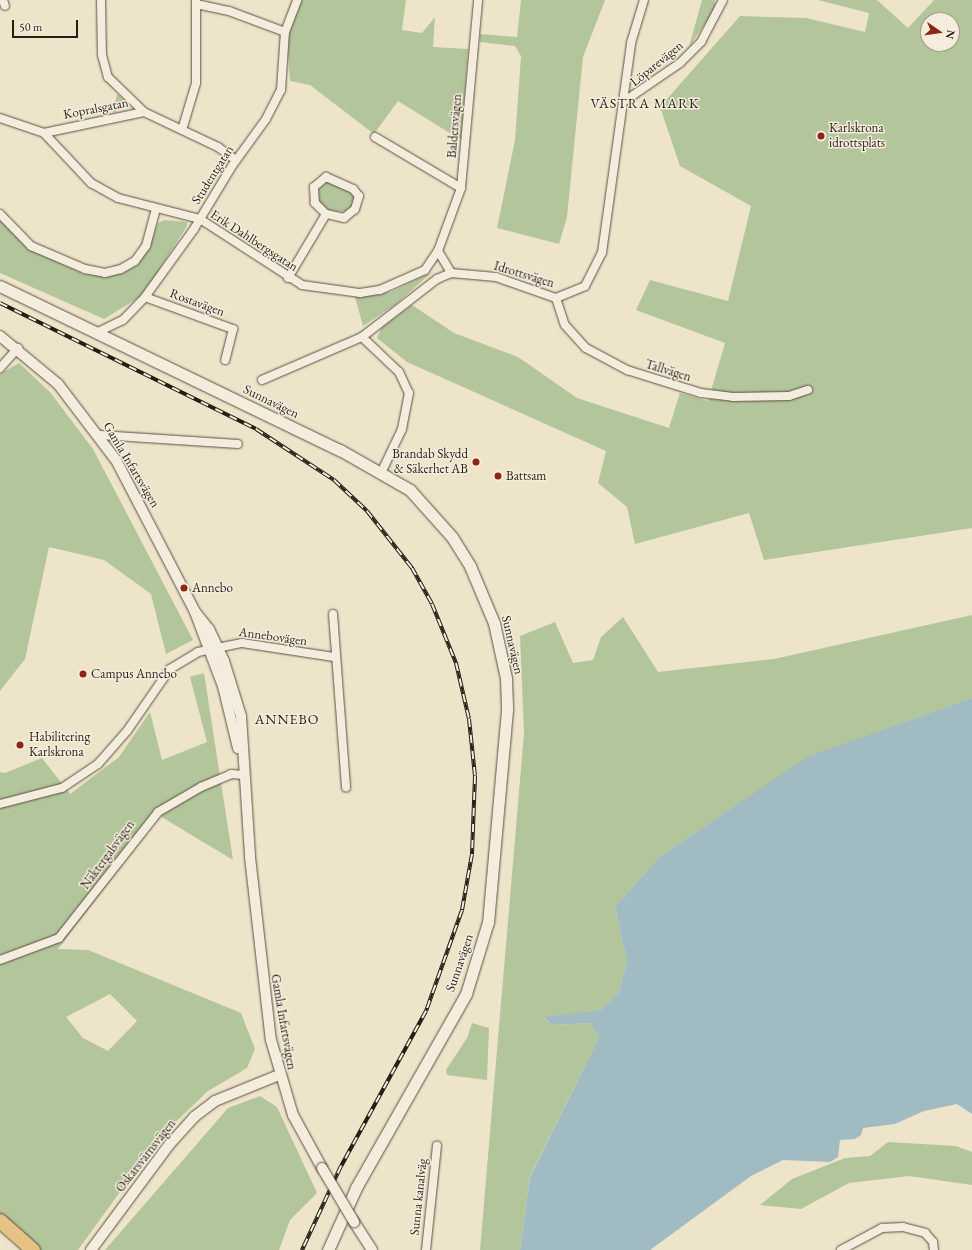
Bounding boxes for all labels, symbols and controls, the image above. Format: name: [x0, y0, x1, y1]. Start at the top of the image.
scale bar: [14, 12, 80, 38]
north arrow: [920, 12, 960, 52]
text: 50 m: [19, 19, 42, 35]
text: N: [943, 29, 959, 40]
street label: Löparevägen: [627, 38, 687, 90]
street label: Baldersvägen: [444, 93, 466, 159]
street label: Kopralsgatan: [62, 95, 130, 123]
district label: VÄSTRA MARK: [590, 95, 700, 111]
place label: Karlskrona idrottsplats: [829, 121, 885, 152]
marker: Karlskrona idrottsplats: [816, 131, 826, 141]
street label: Studentgatan: [189, 143, 237, 207]
street label: Erik Dahlbergsgatan: [207, 207, 301, 275]
street label: Idrottsvägen: [492, 258, 556, 292]
street label: Rostavägen: [167, 286, 227, 320]
street label: Tallvägen: [643, 357, 693, 385]
street label: Sunnavägen: [241, 382, 301, 422]
street label: Gamla Infartsvägen: [99, 419, 163, 511]
place label: Brandab Skydd & Säkerhet AB: [392, 447, 468, 478]
marker: Brandab Skydd & Säkerhet AB: [471, 457, 481, 467]
place label: Battsam: [506, 468, 546, 484]
marker: Battsam: [493, 471, 503, 481]
place label: Annebo: [192, 580, 233, 596]
marker: Annebo: [179, 583, 189, 593]
street label: Sunnavägen: [498, 614, 526, 676]
street label: Annebovägen: [238, 624, 308, 650]
place label: Campus Annebo: [91, 666, 177, 682]
marker: Campus Annebo: [78, 669, 88, 679]
district label: ANNEBO: [255, 711, 319, 727]
place label: Habilitering Karlskrona: [29, 730, 90, 761]
marker: Habilitering Karlskrona: [14, 739, 26, 751]
street label: Näktergalsvägen: [78, 817, 138, 893]
street label: Sunnavägen: [443, 932, 477, 994]
street label: Gamla Infartsvägen: [267, 973, 299, 1071]
street label: Oskarsvärnsvägen: [113, 1116, 179, 1196]
street label: Sunna kanalväg: [407, 1158, 431, 1236]

